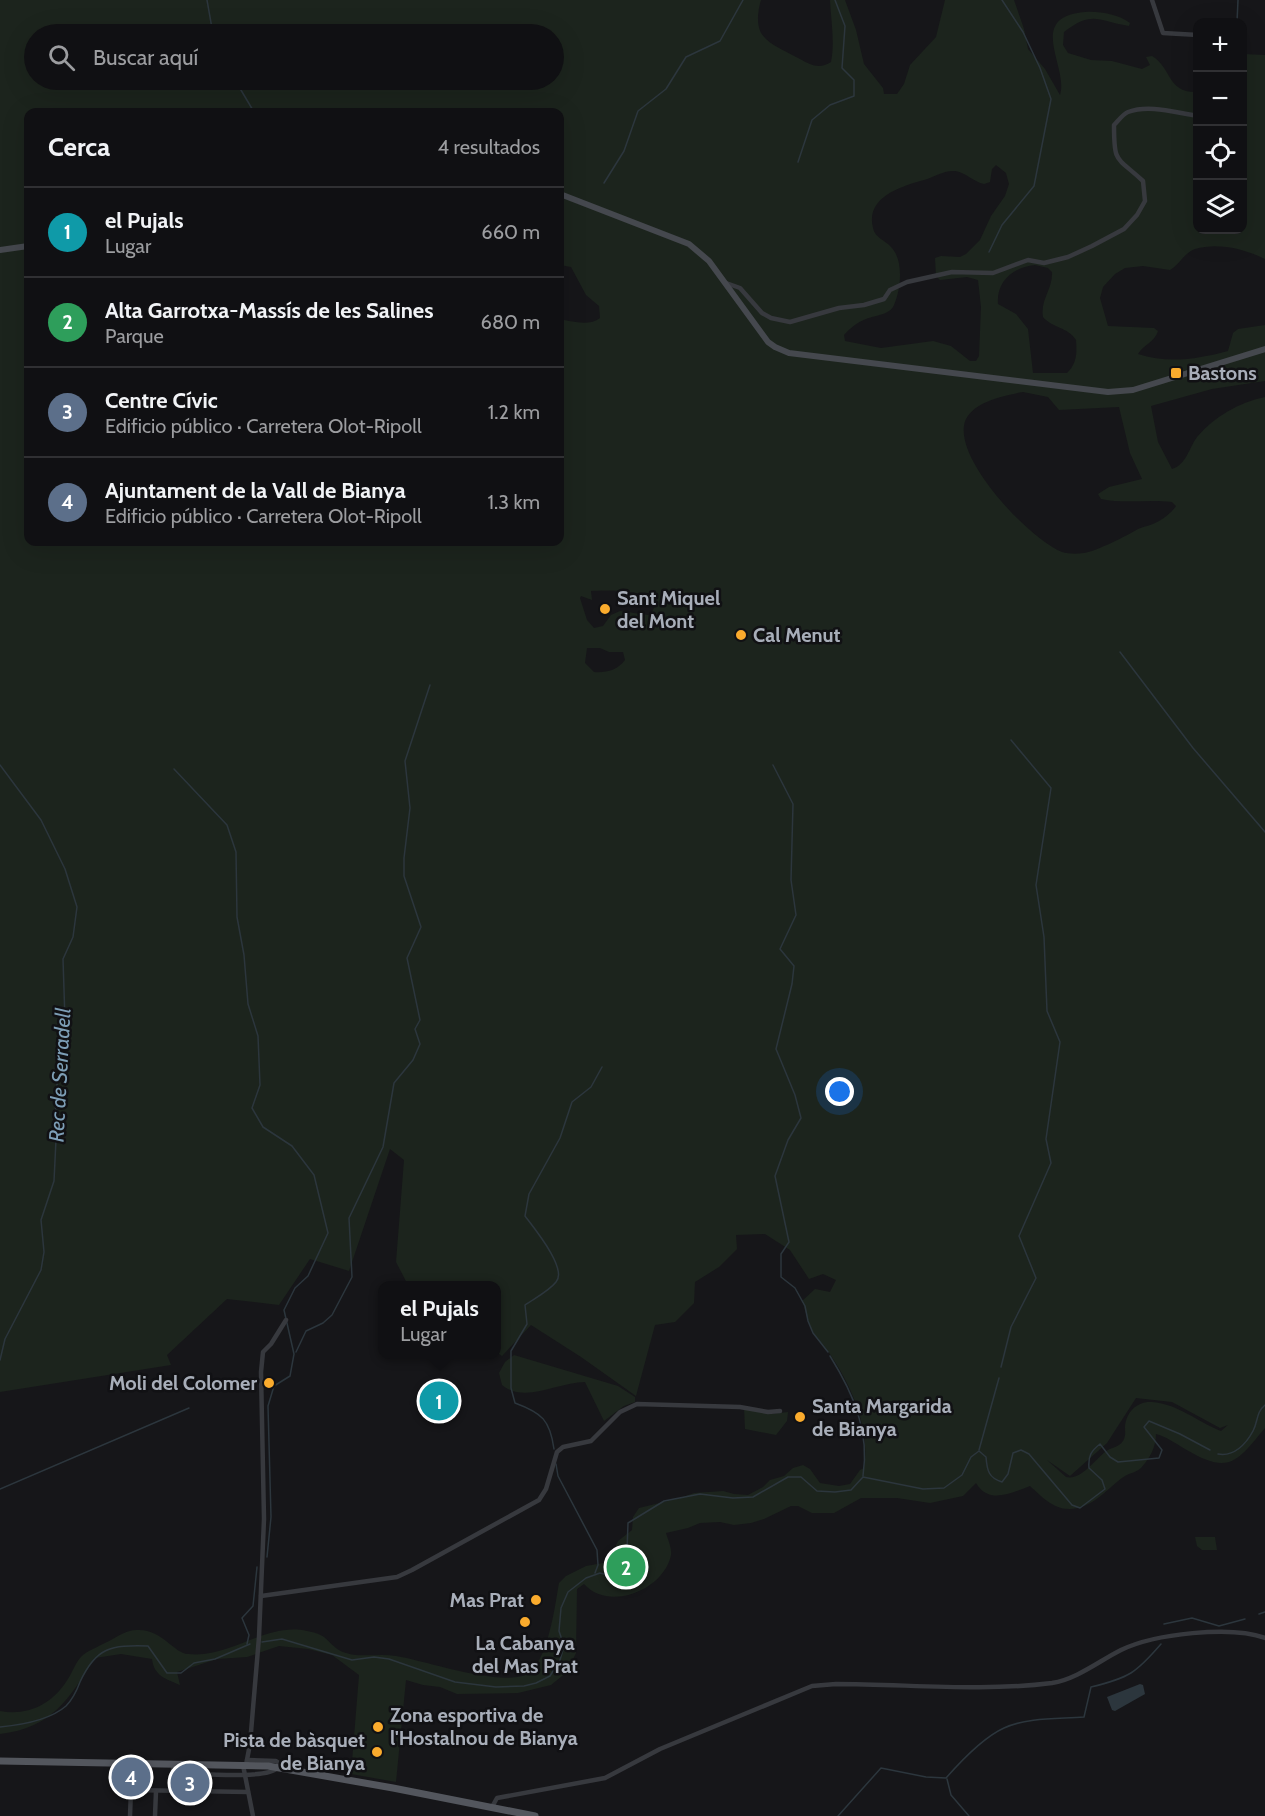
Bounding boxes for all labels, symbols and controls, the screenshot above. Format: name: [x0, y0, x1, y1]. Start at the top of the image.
map controls: [1193, 18, 1247, 234]
button: +: [1193, 18, 1247, 72]
search box: [24, 24, 564, 90]
icon: search: [45, 41, 78, 74]
text: Buscar aquí: [93, 44, 198, 71]
button: −: [1193, 72, 1247, 126]
button: locate: [1193, 126, 1247, 180]
text: Cerca: [48, 131, 110, 163]
text: 4 resultados: [438, 135, 540, 159]
button: layers: [1193, 180, 1247, 234]
text: el Pujals: [105, 207, 184, 234]
text: 1: [64, 220, 71, 244]
text: 660 m: [481, 220, 540, 244]
text: Lugar: [105, 234, 151, 258]
text: Alta Garrotxa-Massís de les Salines: [105, 297, 433, 324]
text: 2: [62, 310, 73, 334]
text: 680 m: [481, 310, 540, 334]
text: Parque: [105, 324, 164, 348]
place label: Bastons: [1188, 361, 1257, 385]
marker: Bastons: [1169, 366, 1183, 380]
text: Centre Cívic: [105, 387, 218, 414]
text: 3: [62, 400, 73, 424]
text: 1.2 km: [488, 400, 540, 424]
text: Edificio público · Carretera Olot-Ripoll: [105, 414, 422, 438]
text: Ajuntament de la Vall de Bianya: [105, 477, 406, 504]
text: 4: [61, 490, 74, 514]
text: 1.3 km: [488, 490, 540, 514]
text: Edificio público · Carretera Olot-Ripoll: [105, 504, 422, 528]
place label: Sant Miquel del Mont: [617, 586, 720, 633]
marker: Sant Miquel del Mont: [598, 602, 612, 616]
place label: Cal Menut: [753, 623, 841, 647]
marker: Cal Menut: [734, 628, 748, 642]
water label: Rec de Serradell: [44, 1007, 76, 1143]
your location: [825, 1077, 854, 1106]
popup: [378, 1281, 501, 1359]
text: el Pujals: [400, 1295, 479, 1322]
text: Lugar: [400, 1322, 446, 1346]
place label: Moli del Colomer: [109, 1371, 257, 1395]
marker: Moli del Colomer: [262, 1376, 276, 1390]
pin: 1: [420, 1378, 458, 1424]
place label: Santa Margarida de Bianya: [812, 1394, 952, 1441]
marker: Santa Margarida de Bianya: [793, 1410, 807, 1424]
pin: 2: [606, 1544, 646, 1590]
place label: Mas Prat: [450, 1588, 524, 1612]
marker: Mas Prat: [529, 1593, 543, 1607]
marker: La Cabanya del Mas Prat: [518, 1615, 532, 1629]
place label: La Cabanya del Mas Prat: [472, 1631, 578, 1678]
place label: Zona esportiva de l'Hostalnou de Bianya: [390, 1703, 578, 1750]
marker: Zona esportiva de l'Hostalnou de Bianya: [371, 1720, 385, 1734]
place label: Pista de bàsquet de Bianya: [223, 1728, 365, 1775]
marker: Pista de bàsquet de Bianya: [370, 1745, 384, 1759]
pin: 4: [112, 1754, 150, 1800]
pin: 3: [170, 1760, 210, 1806]

